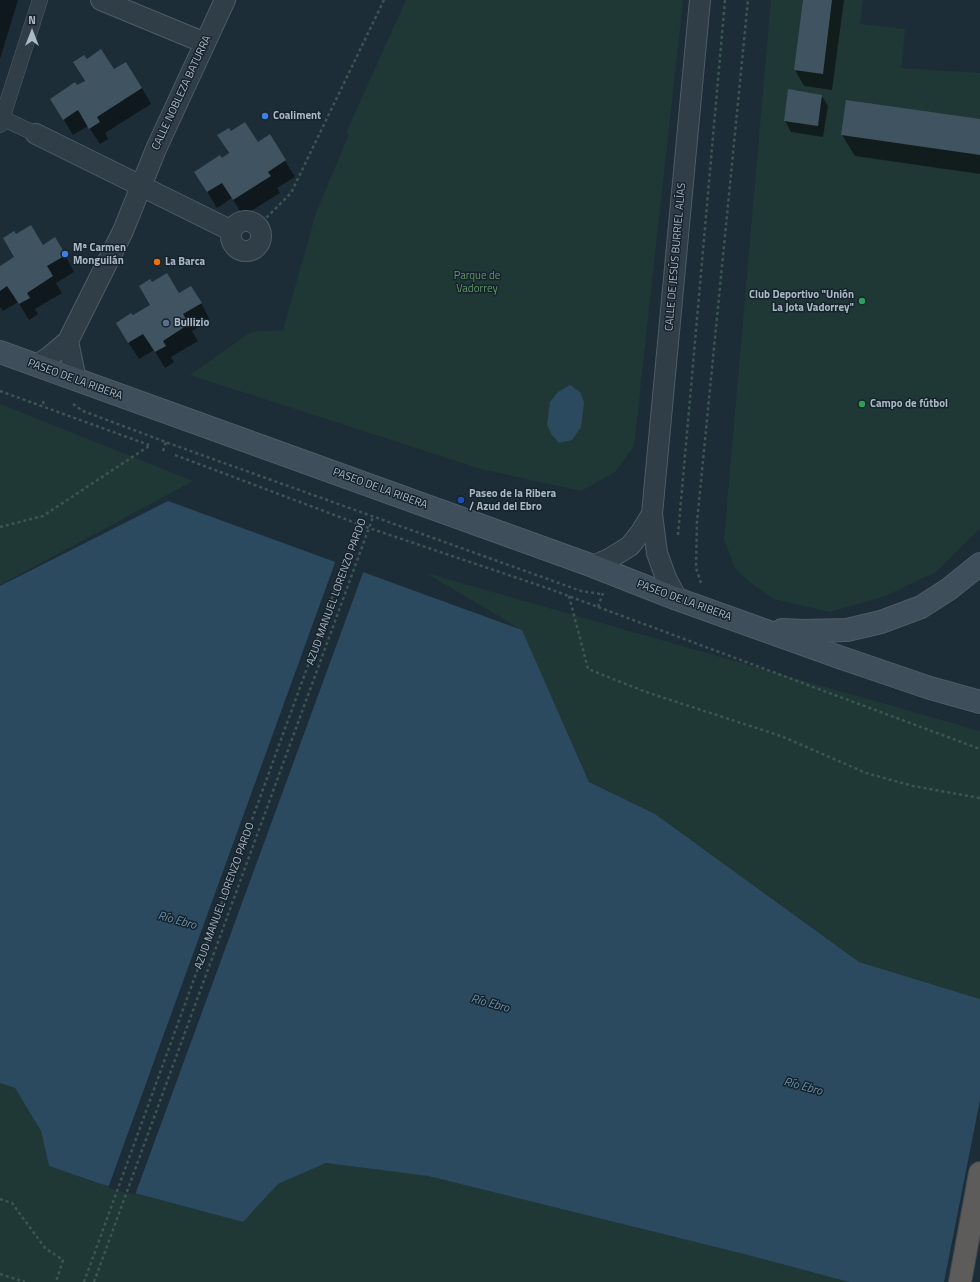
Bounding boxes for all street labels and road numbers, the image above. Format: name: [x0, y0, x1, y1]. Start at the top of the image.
street label: CALLE NOBLEZA BATURRA: [150, 34, 214, 152]
street label: CALLE DE JESÚS BURRIEL ALÍAS: [663, 182, 689, 332]
street label: PASEO DE LA RIBERA: [26, 357, 124, 403]
street label: PASEO DE LA RIBERA: [331, 466, 429, 512]
street label: AZUD MANUEL LORENZO PARDO: [304, 517, 370, 667]
street label: PASEO DE LA RIBERA: [635, 578, 733, 624]
street label: AZUD MANUEL LORENZO PARDO: [192, 821, 258, 971]

